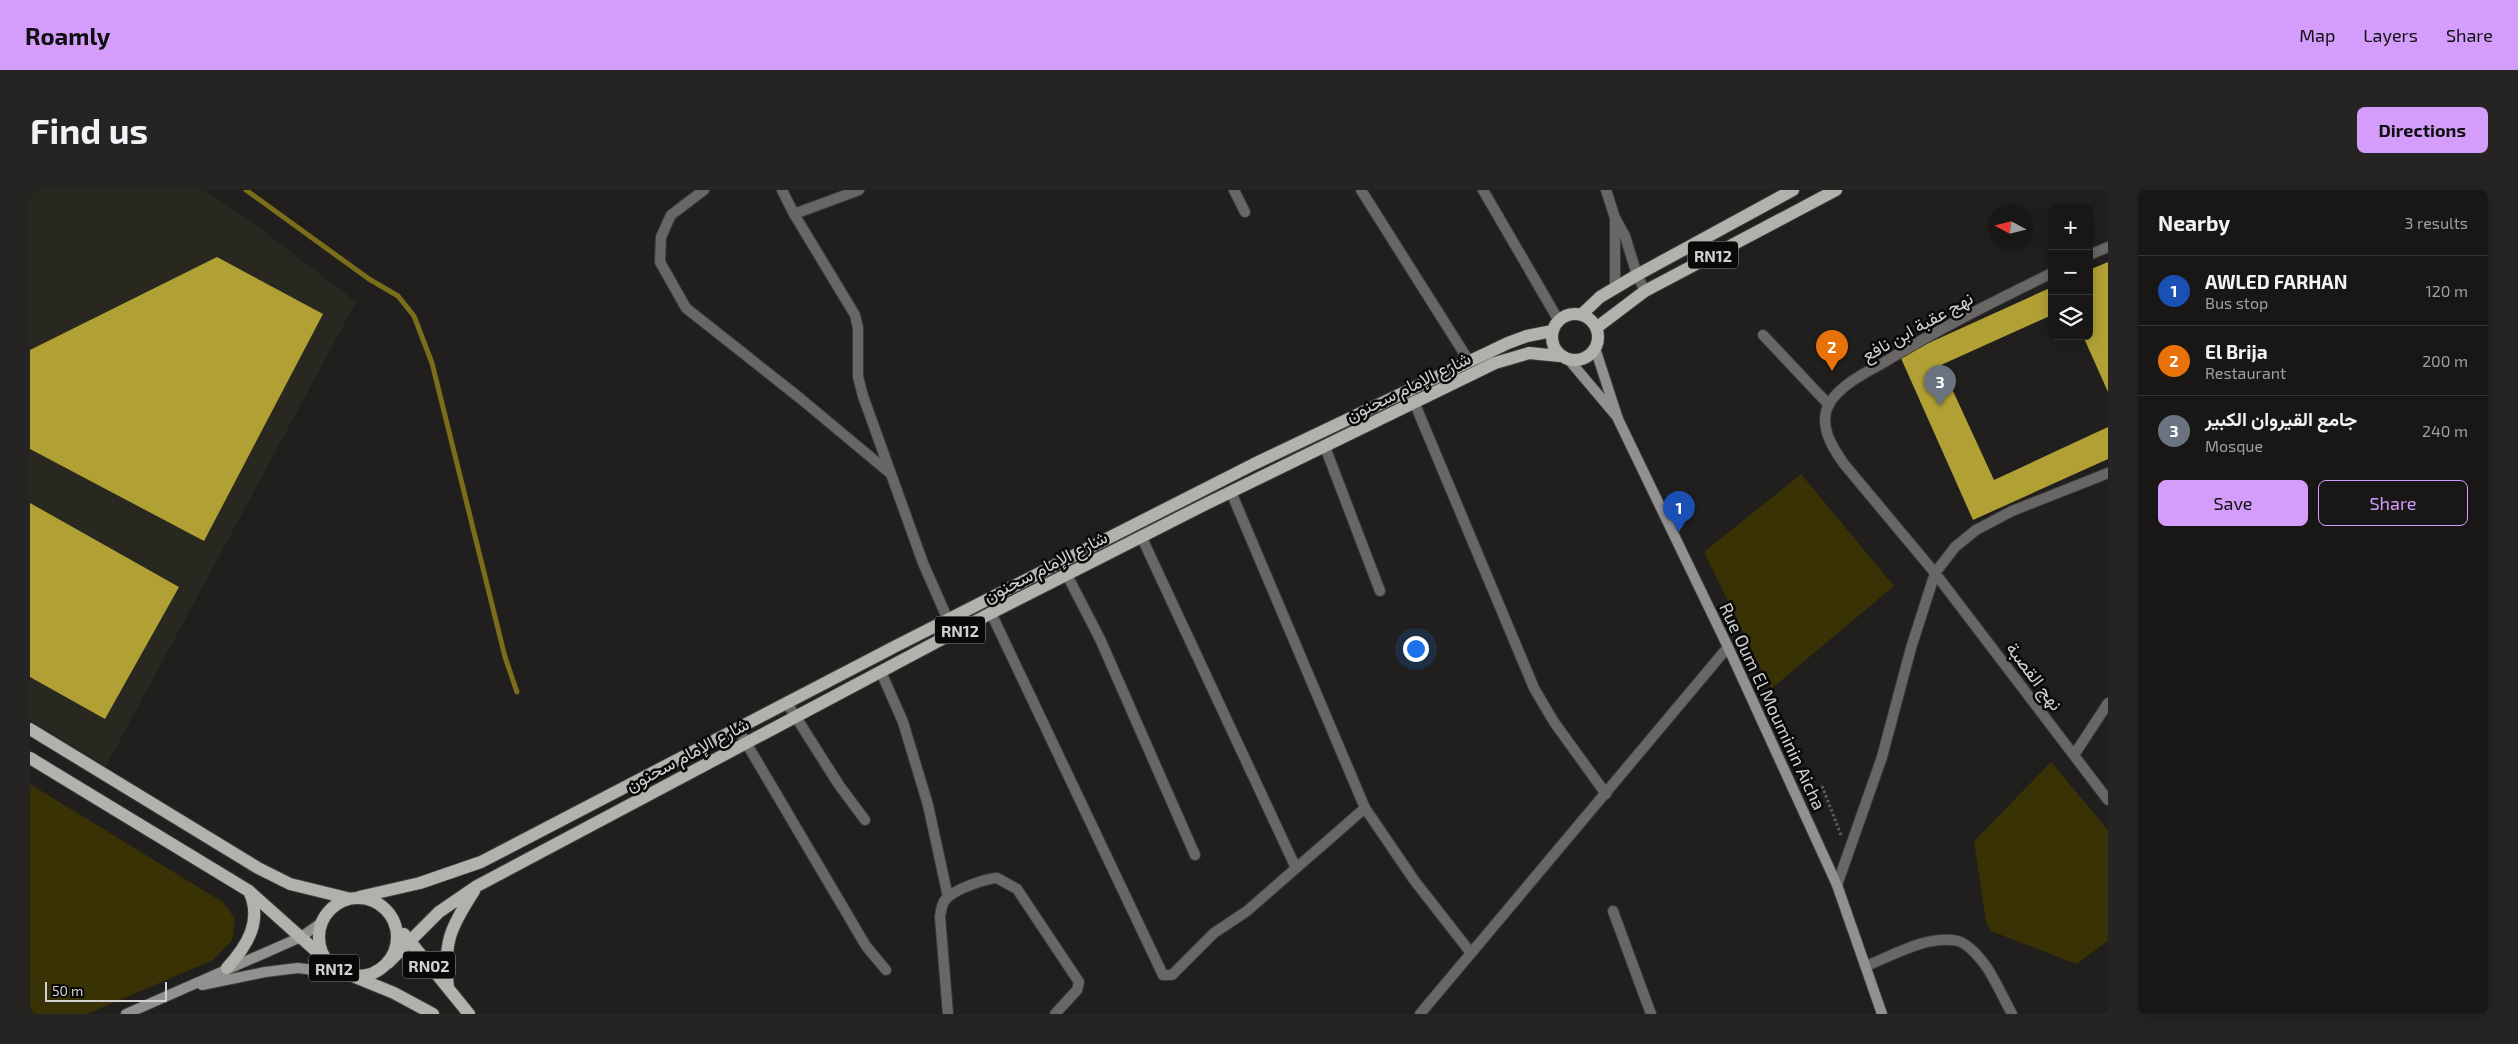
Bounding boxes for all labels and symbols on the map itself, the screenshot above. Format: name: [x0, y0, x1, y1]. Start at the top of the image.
north arrow: [1988, 205, 2033, 250]
road number: RN12: [1688, 242, 1738, 268]
street label: نهج عقبة ابن نافع: [1858, 286, 1977, 367]
pin: 2: [1816, 330, 1848, 371]
street label: شارع الإمام سحنون: [1342, 346, 1475, 428]
pin: 3: [1924, 365, 1956, 406]
pin: 1: [1663, 491, 1695, 532]
street label: شارع الإمام سحنون: [979, 525, 1112, 609]
street label: Rue Oum El Mouminin Aicha: [1715, 599, 1831, 813]
road number: RN12: [935, 616, 985, 644]
your location: [1403, 636, 1429, 662]
street label: نهج القصبة: [2001, 637, 2068, 716]
street label: شارع الإمام سحنون: [622, 712, 753, 797]
road number: RN02: [403, 952, 455, 978]
road number: RN12: [309, 954, 359, 981]
scale bar: [45, 979, 168, 1002]

